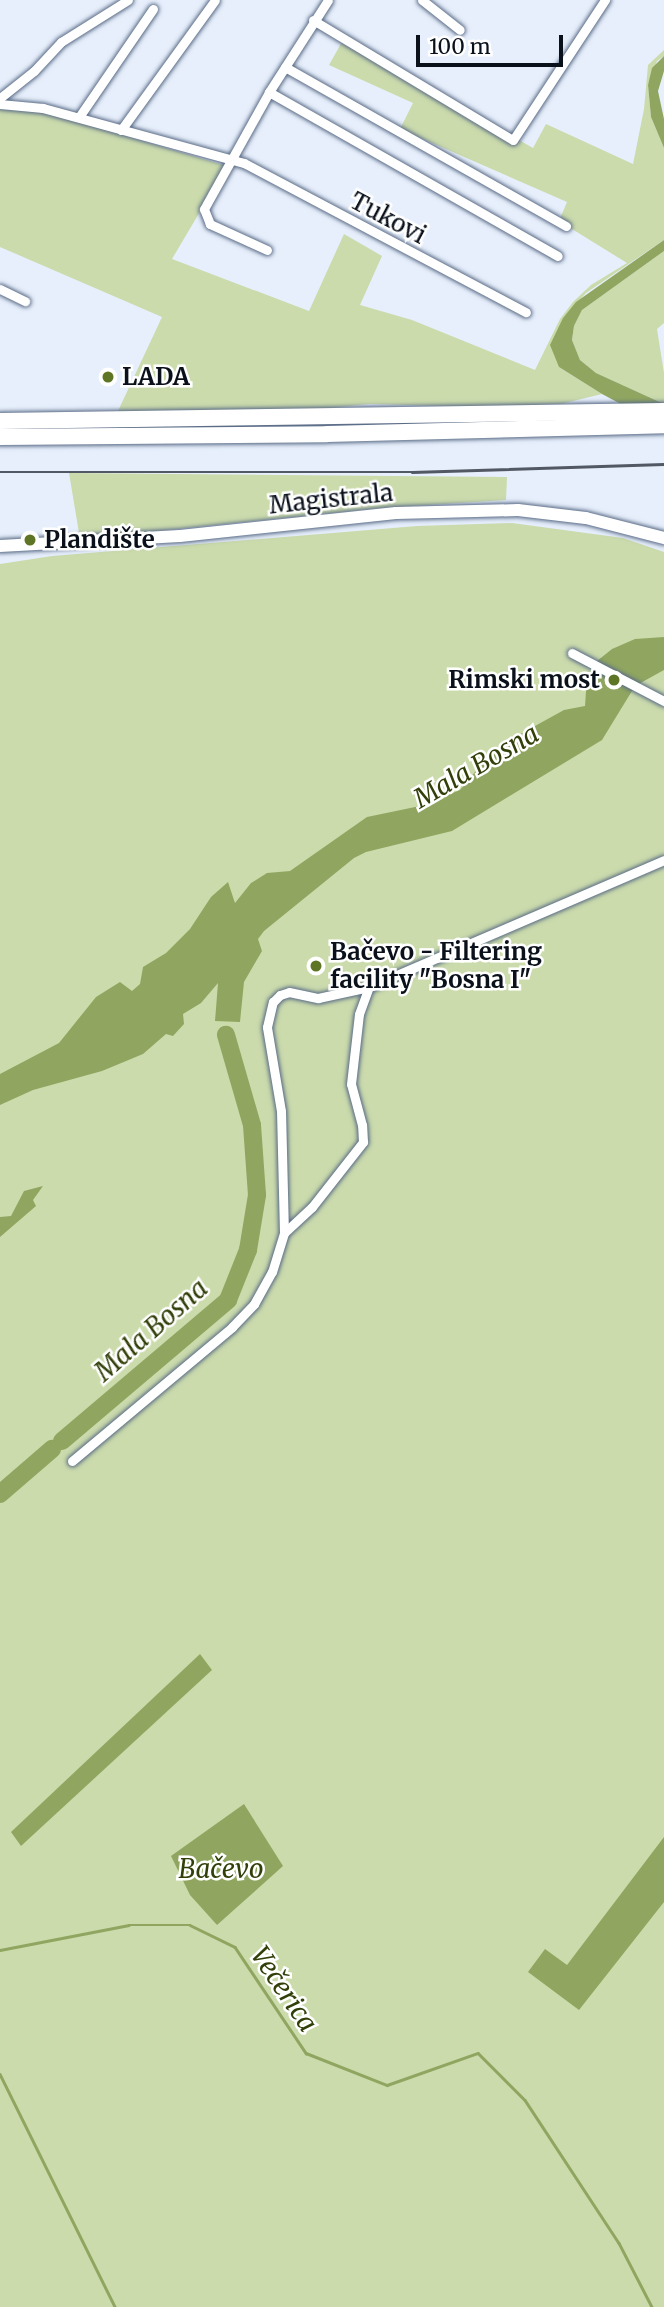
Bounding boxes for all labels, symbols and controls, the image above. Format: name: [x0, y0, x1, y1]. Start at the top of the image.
scale bar: [419, 21, 566, 65]
text: 100 m: [429, 33, 491, 60]
street label: Tukovi: [345, 186, 431, 250]
place label: LADA: [122, 363, 190, 391]
marker: LADA: [100, 369, 116, 385]
street label: Magistrala: [268, 478, 394, 520]
place label: Plandište: [44, 526, 155, 554]
marker: Plandište: [22, 532, 38, 548]
place label: Rimski most: [448, 666, 600, 694]
marker: Rimski most: [606, 672, 622, 688]
water label: Mala Bosna: [408, 718, 544, 814]
place label: Bačevo - Filtering facility "Bosna I": [330, 938, 542, 994]
marker: Bačevo - Filtering facility "Bosna I": [308, 958, 324, 974]
water label: Mala Bosna: [88, 1273, 214, 1387]
water label: Bačevo: [179, 1853, 263, 1885]
water label: Večerica: [244, 1940, 324, 2038]

